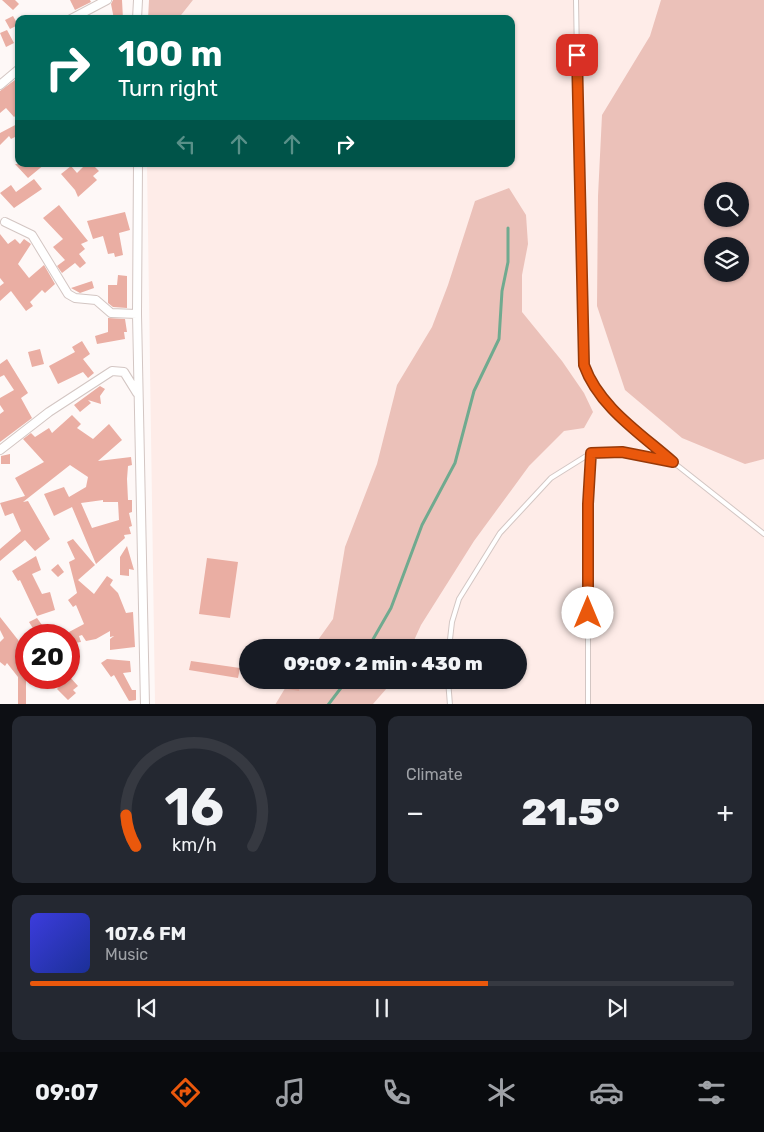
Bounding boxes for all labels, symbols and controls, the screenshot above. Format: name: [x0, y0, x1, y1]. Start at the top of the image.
text: 100 m: [118, 33, 223, 75]
pin: [556, 34, 598, 76]
icon: right: [35, 35, 100, 100]
icon: arrive: [563, 41, 591, 69]
text: Turn right: [118, 75, 218, 102]
icon: left: [172, 130, 200, 158]
icon: ahead: [225, 130, 253, 158]
icon: ahead: [278, 130, 306, 158]
icon: right: [331, 130, 359, 158]
map controls: [704, 182, 749, 282]
button: search: [704, 182, 749, 227]
button: layers: [704, 237, 749, 282]
position arrow: [561, 586, 613, 638]
speed limit sign: 20: [15, 624, 80, 689]
text: 09:09 · 2 min · 430 m: [283, 652, 483, 675]
text: Climate: [406, 765, 463, 784]
text: 16: [164, 776, 224, 838]
text: 21.5°: [521, 789, 620, 835]
text: −: [406, 796, 424, 829]
text: +: [717, 796, 734, 829]
text: km/h: [172, 834, 216, 855]
text: 107.6 FM: [105, 922, 186, 945]
text: Music: [105, 945, 148, 964]
icon: previous: [133, 994, 161, 1022]
icon: pause: [368, 994, 396, 1022]
icon: next: [603, 994, 631, 1022]
icon: directions: [168, 1075, 203, 1110]
icon: music: [273, 1075, 308, 1110]
icon: phone: [379, 1075, 414, 1110]
icon: climate: [484, 1075, 519, 1110]
icon: car: [589, 1075, 624, 1110]
icon: filters: [694, 1075, 729, 1110]
text: 09:07: [35, 1079, 98, 1106]

